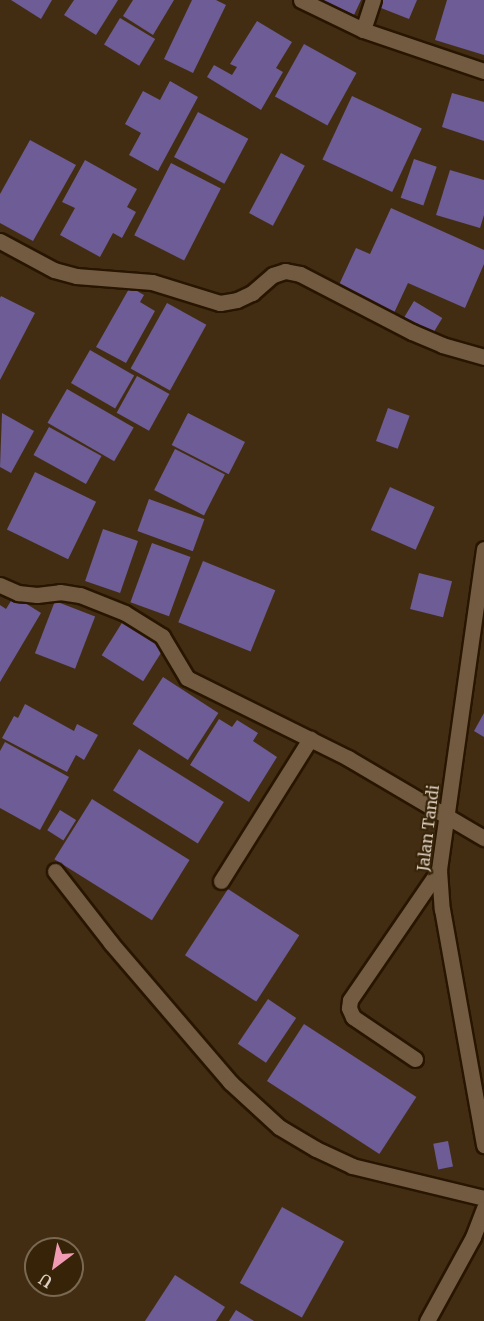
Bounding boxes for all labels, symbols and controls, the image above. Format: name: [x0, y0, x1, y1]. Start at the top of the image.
street label: Jalan Tandi: [413, 784, 443, 872]
north arrow: [24, 1237, 84, 1297]
text: U: [35, 1269, 56, 1292]

